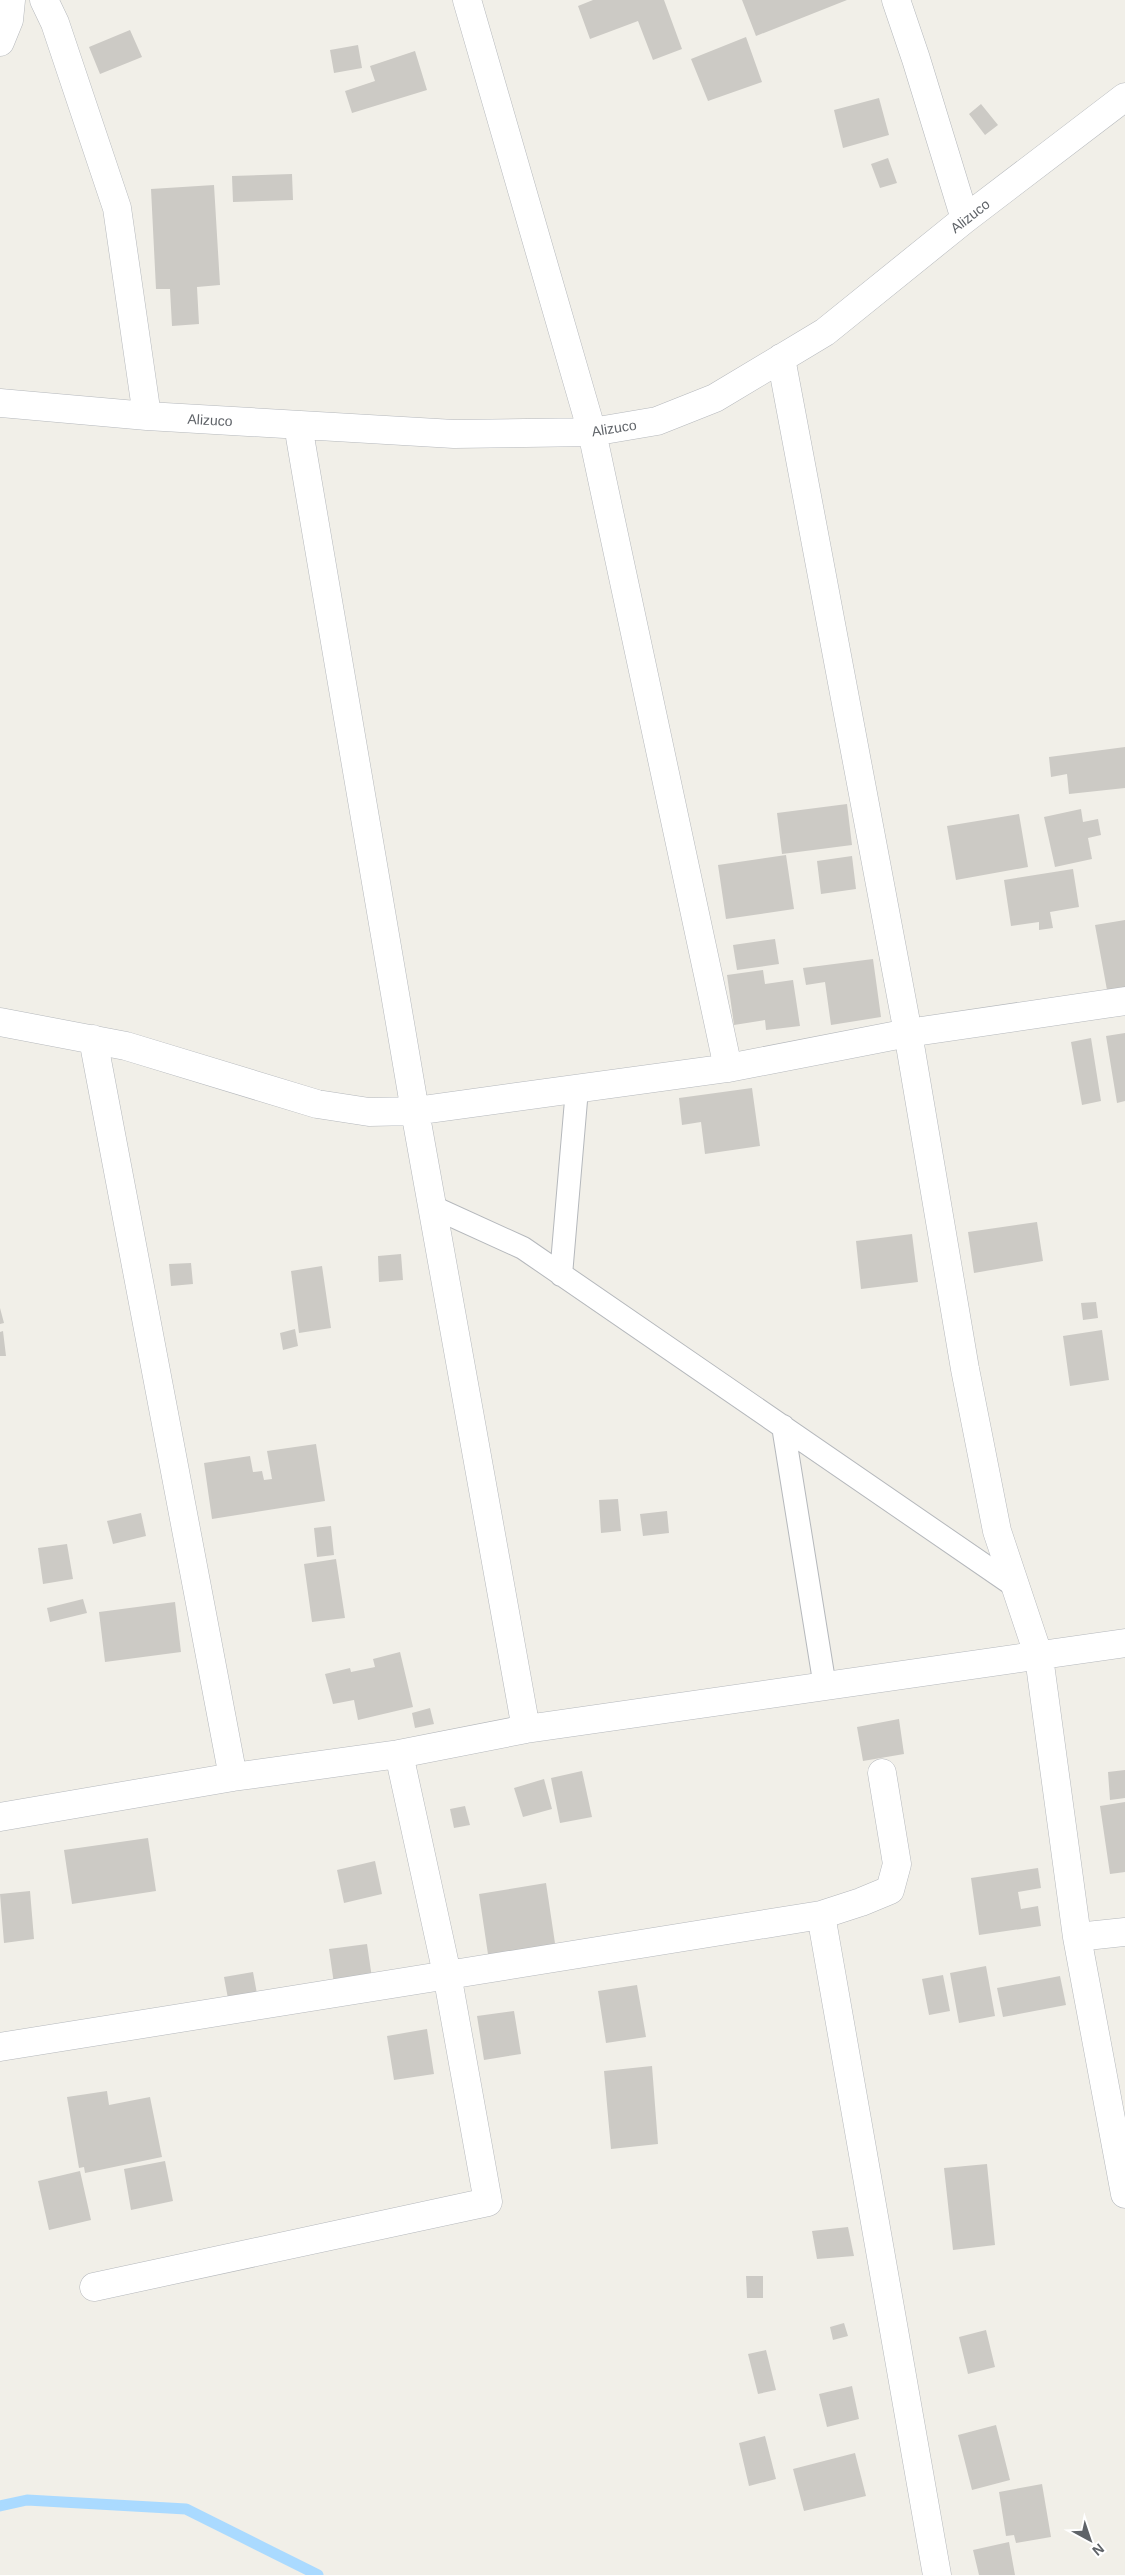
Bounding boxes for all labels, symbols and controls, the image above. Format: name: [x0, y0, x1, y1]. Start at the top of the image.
street label: Alizuco: [947, 196, 993, 236]
street label: Alizuco: [187, 411, 233, 429]
street label: Alizuco: [590, 417, 638, 439]
north arrow: [1065, 2515, 1115, 2565]
text: N: [1089, 2541, 1107, 2559]

